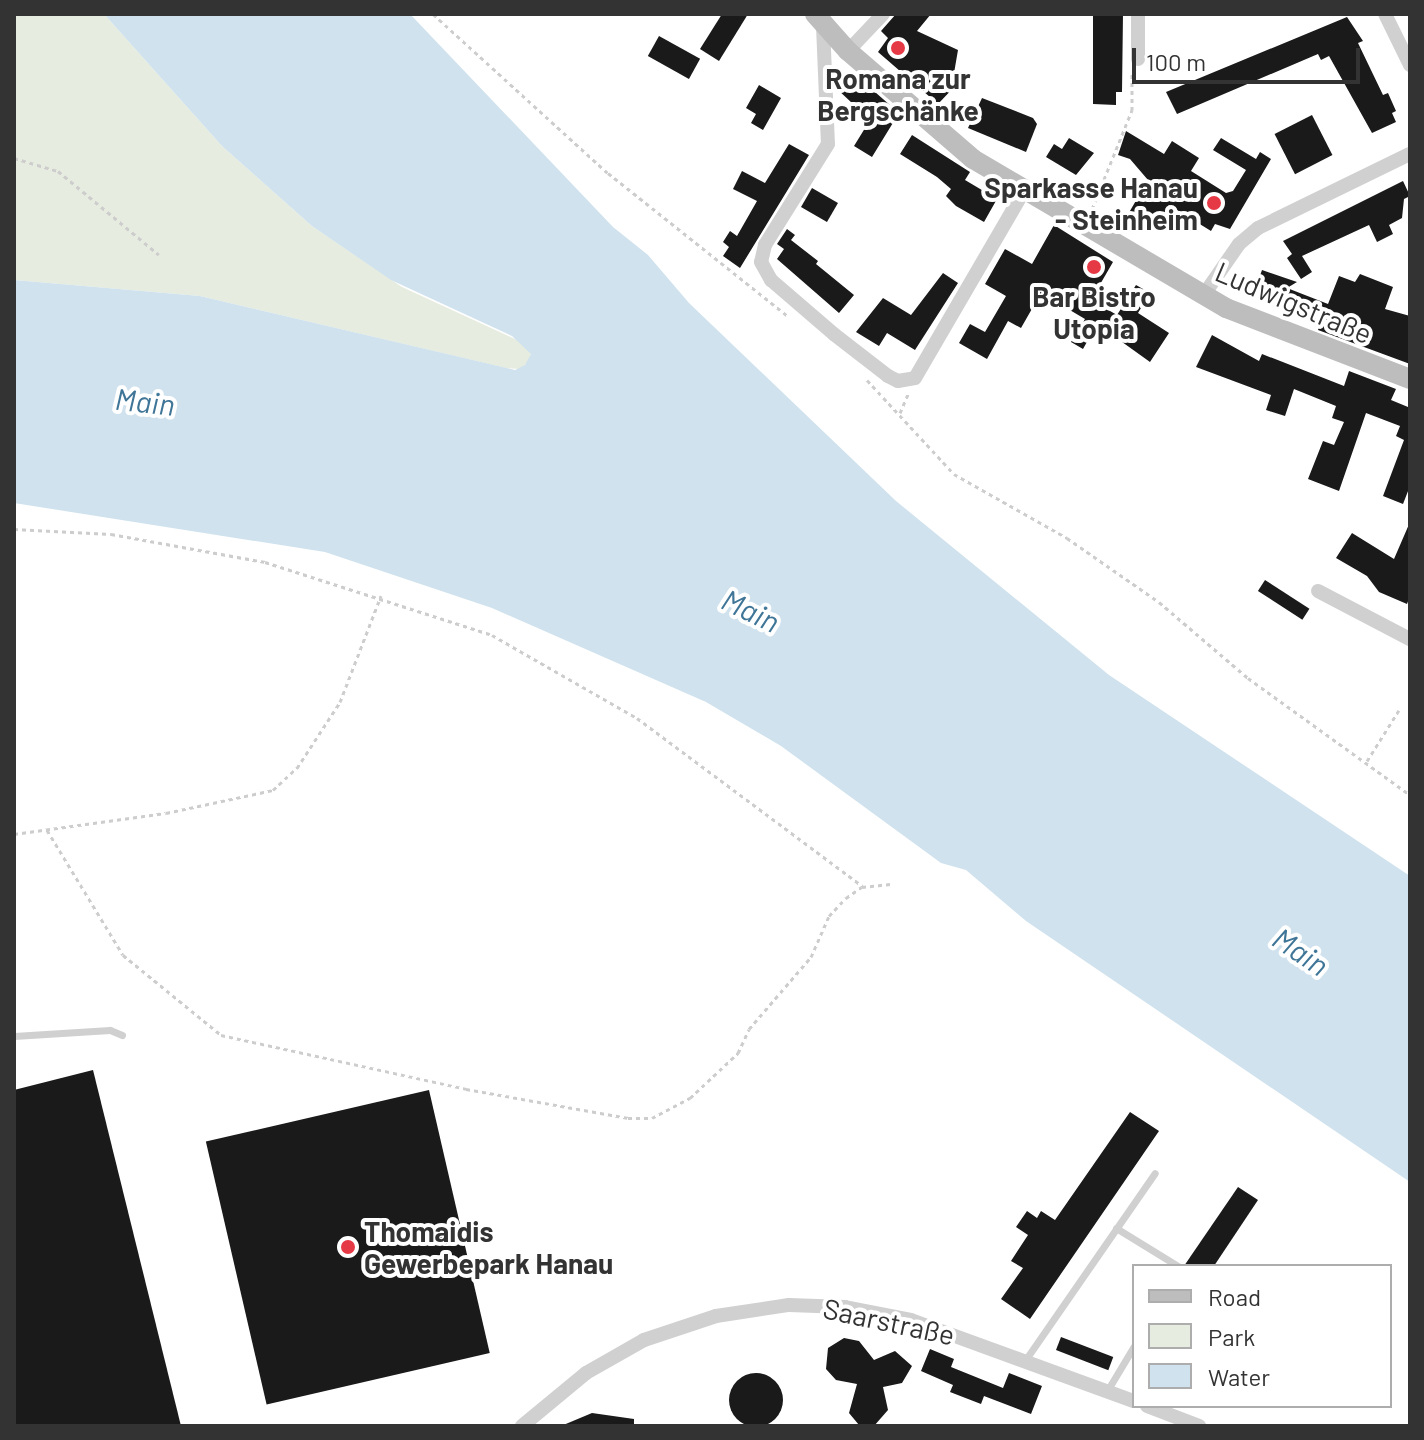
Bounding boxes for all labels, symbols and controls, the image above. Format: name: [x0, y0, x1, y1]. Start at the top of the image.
scale bar: [1136, 32, 1364, 82]
marker: Romana zur Bergschänke: [889, 39, 907, 57]
text: 100 m: [1146, 47, 1206, 76]
place label: Romana zur Bergschänke: [817, 61, 979, 127]
place label: Sparkasse Hanau - Steinheim: [984, 170, 1198, 236]
marker: Sparkasse Hanau - Steinheim: [1205, 194, 1223, 212]
street label: Ludwigstraße: [1211, 254, 1377, 350]
marker: Bar Bistro Utopia: [1085, 258, 1103, 276]
place label: Bar Bistro Utopia: [1032, 279, 1156, 345]
water label: Main: [113, 380, 177, 422]
water label: Main: [716, 581, 786, 639]
water label: Main: [1266, 919, 1336, 983]
place label: Thomaidis Gewerbepark Hanau: [364, 1214, 613, 1280]
marker: Thomaidis Gewerbepark Hanau: [339, 1238, 357, 1256]
legend: [1132, 1264, 1392, 1408]
text: Road: [1208, 1282, 1261, 1311]
street label: Saarstraße: [820, 1291, 958, 1351]
text: Park: [1208, 1322, 1255, 1351]
text: Water: [1208, 1362, 1270, 1391]

